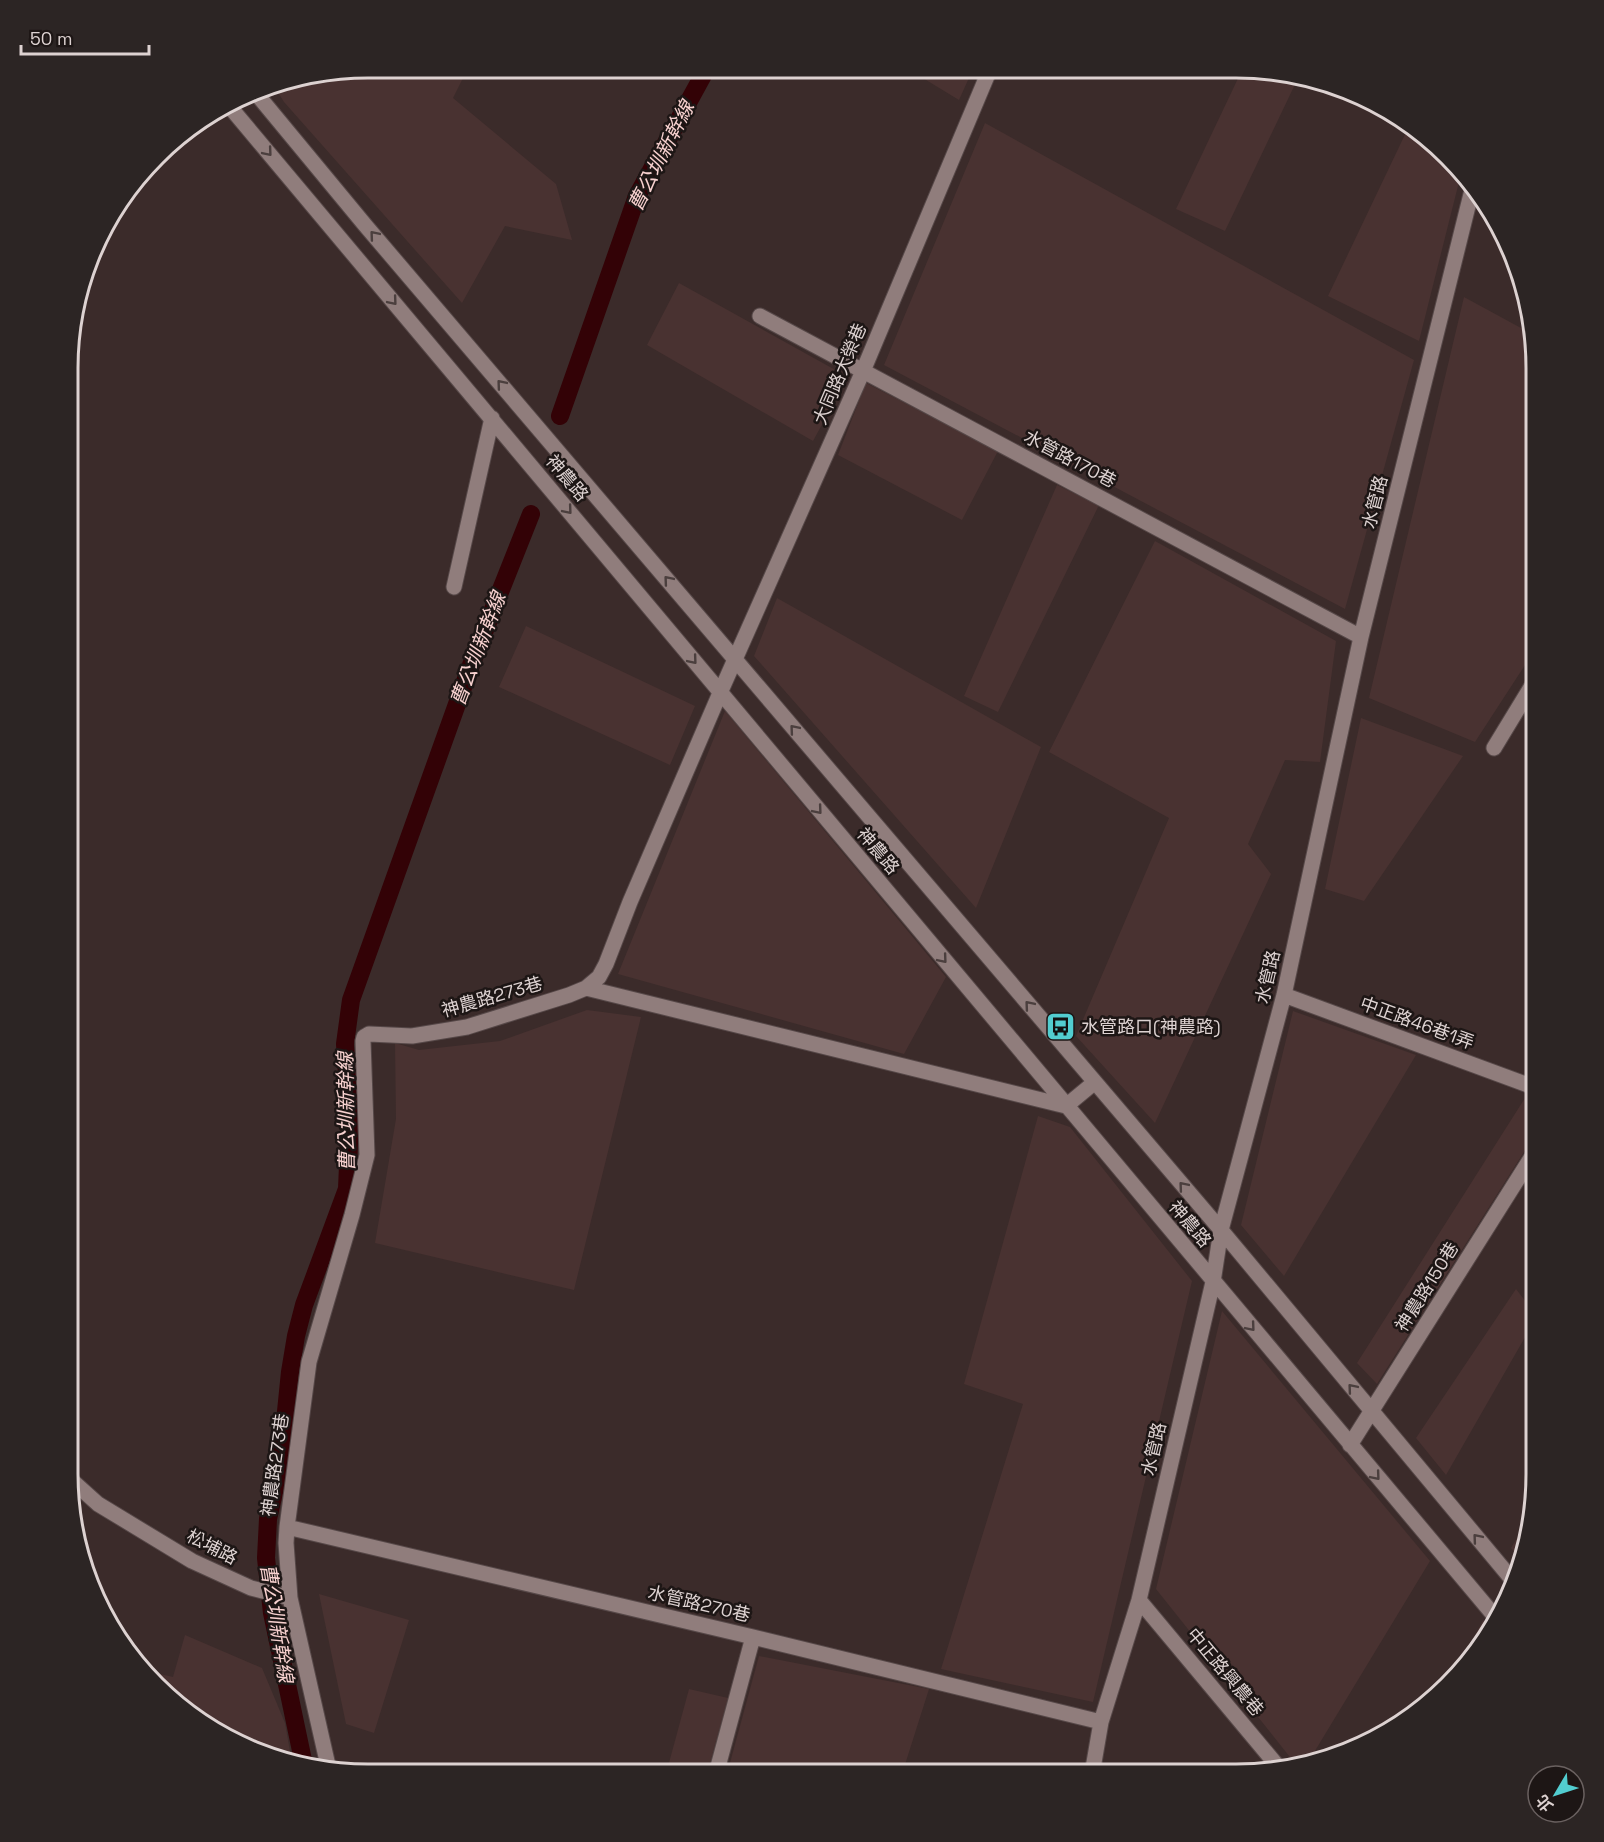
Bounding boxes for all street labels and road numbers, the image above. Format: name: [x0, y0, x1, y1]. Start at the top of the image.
street label: 大同路大榮巷: [808, 320, 871, 428]
street label: 水管路170巷: [1020, 425, 1120, 492]
street label: 神農路: [541, 450, 594, 506]
street label: 水管路: [1357, 473, 1392, 531]
street label: 神農路: [852, 823, 905, 879]
street label: 水管路: [1250, 948, 1285, 1006]
street label: 神農路273巷: [439, 971, 545, 1022]
street label: 中正路46巷1弄: [1357, 991, 1477, 1054]
street label: 神農路: [1164, 1196, 1217, 1252]
street label: 神農路150巷: [1390, 1237, 1463, 1336]
street label: 神農路273巷: [256, 1412, 293, 1518]
street label: 水管路: [1136, 1420, 1171, 1478]
street label: 松埔路: [183, 1524, 242, 1569]
street label: 水管路270巷: [646, 1581, 753, 1626]
street label: 中正路興農巷: [1182, 1623, 1269, 1720]

